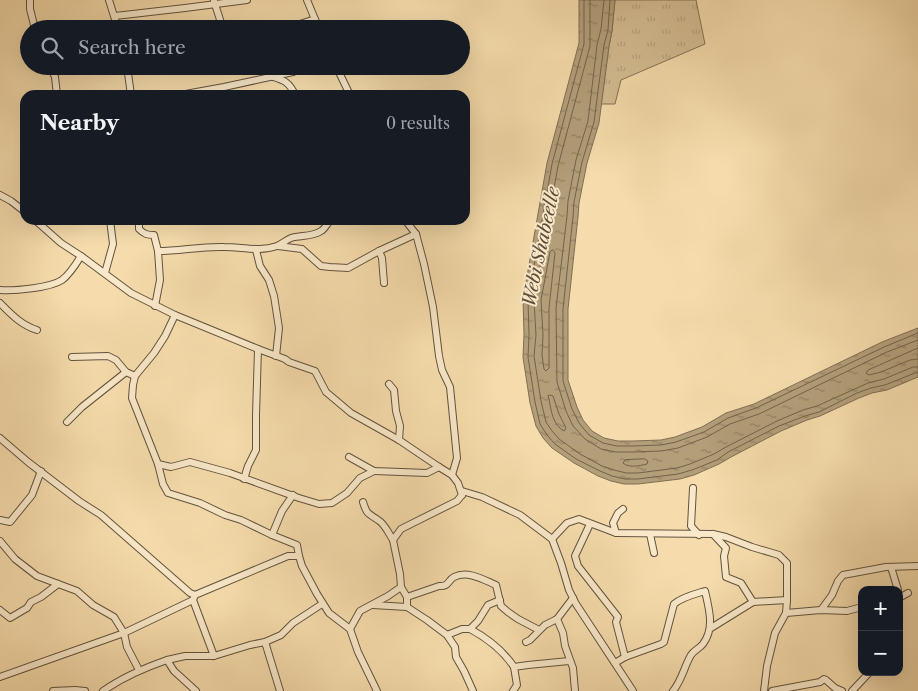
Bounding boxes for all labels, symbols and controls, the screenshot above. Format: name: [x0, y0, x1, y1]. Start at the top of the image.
search box: [20, 20, 470, 75]
icon: search: [38, 34, 66, 62]
text: Search here: [78, 36, 186, 59]
text: Nearby: [40, 110, 119, 135]
text: 0 results: [386, 113, 450, 133]
water label: Webi Shabeelle: [518, 184, 565, 309]
map controls: [858, 586, 903, 676]
button: +: [858, 586, 903, 631]
button: −: [858, 631, 903, 676]

